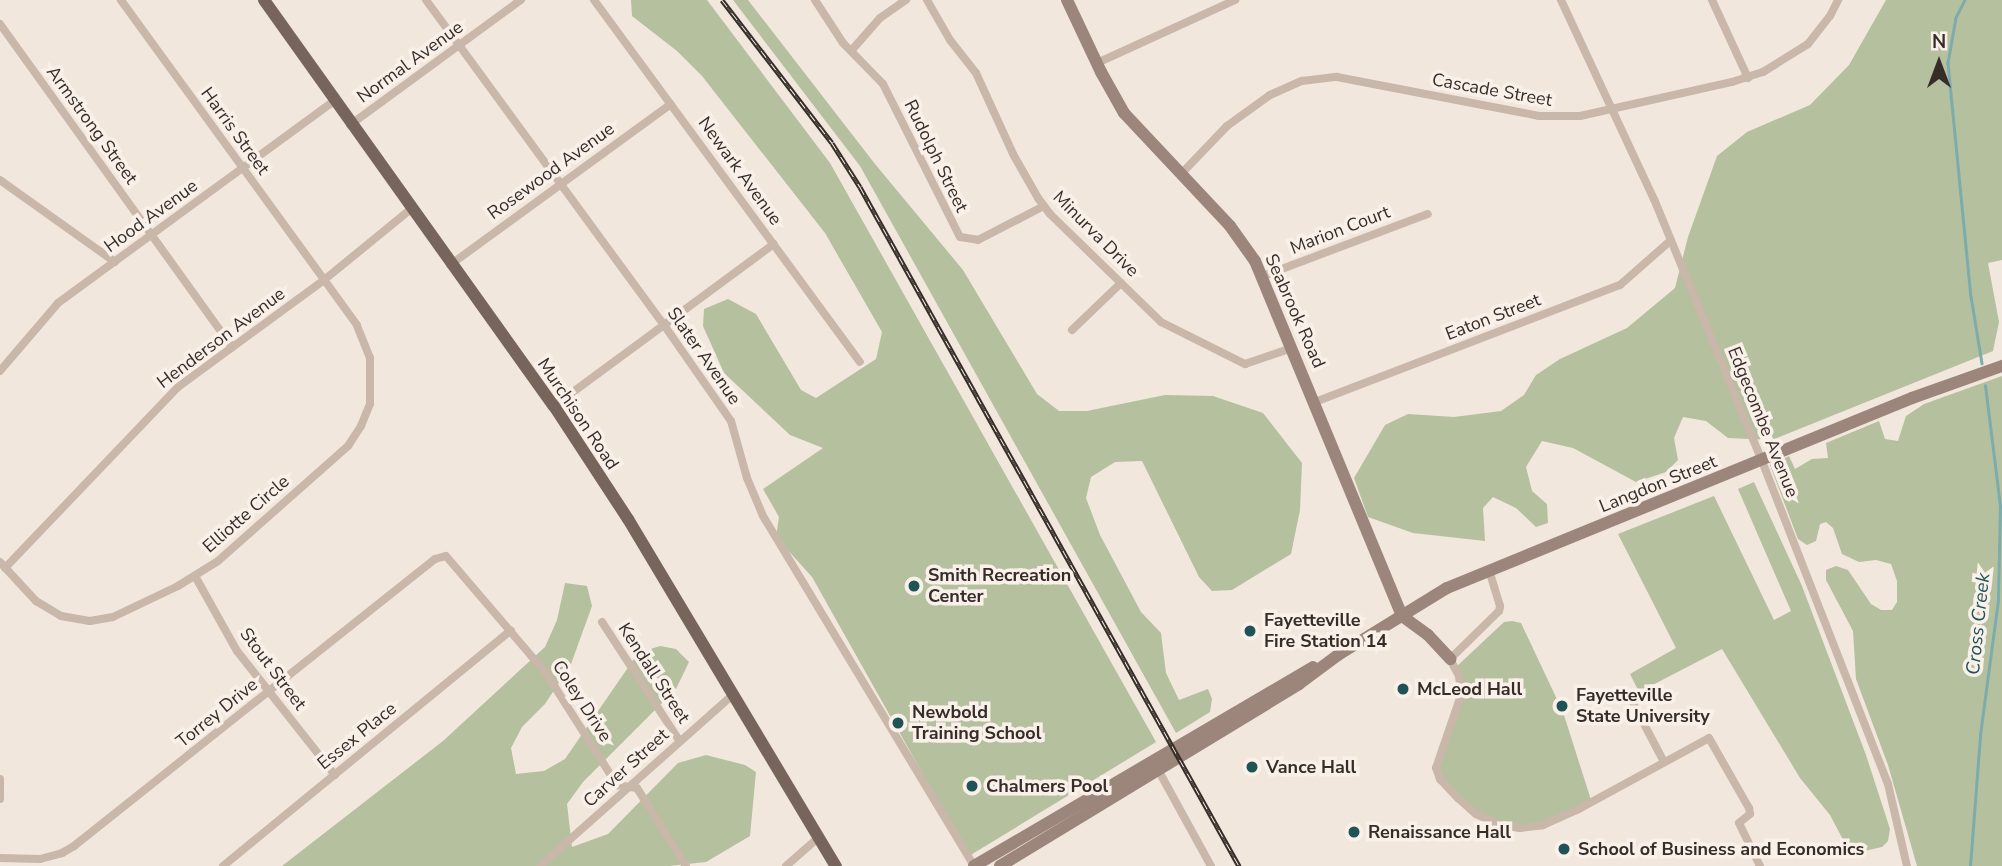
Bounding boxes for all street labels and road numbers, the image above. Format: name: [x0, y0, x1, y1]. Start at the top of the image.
street label: Normal Avenue: [353, 16, 467, 108]
street label: Armstrong Street: [42, 62, 142, 188]
street label: Cascade Street: [1430, 69, 1554, 111]
street label: Harris Street: [196, 83, 274, 179]
street label: Rudolph Street: [899, 96, 973, 216]
street label: Newark Avenue: [693, 113, 787, 229]
street label: Rosewood Avenue: [483, 118, 619, 224]
street label: Hood Avenue: [100, 175, 202, 257]
street label: Minurva Drive: [1048, 186, 1144, 282]
street label: Marion Court: [1287, 201, 1393, 259]
street label: Seabrook Road: [1260, 251, 1330, 371]
street label: Henderson Avenue: [153, 283, 289, 393]
street label: Eaton Street: [1442, 289, 1544, 345]
street label: Slater Avenue: [662, 303, 746, 409]
street label: Edgecombe Avenue: [1723, 344, 1803, 500]
street label: Murchison Road: [533, 354, 623, 474]
street label: Langdon Street: [1596, 451, 1720, 517]
street label: Elliotte Circle: [198, 471, 294, 557]
street label: Kendall Street: [614, 619, 694, 727]
street label: Stout Street: [235, 624, 311, 714]
street label: Coley Drive: [548, 656, 616, 746]
street label: Torrey Drive: [172, 674, 262, 752]
street label: Essex Place: [313, 698, 401, 774]
street label: Carver Street: [579, 724, 673, 812]

